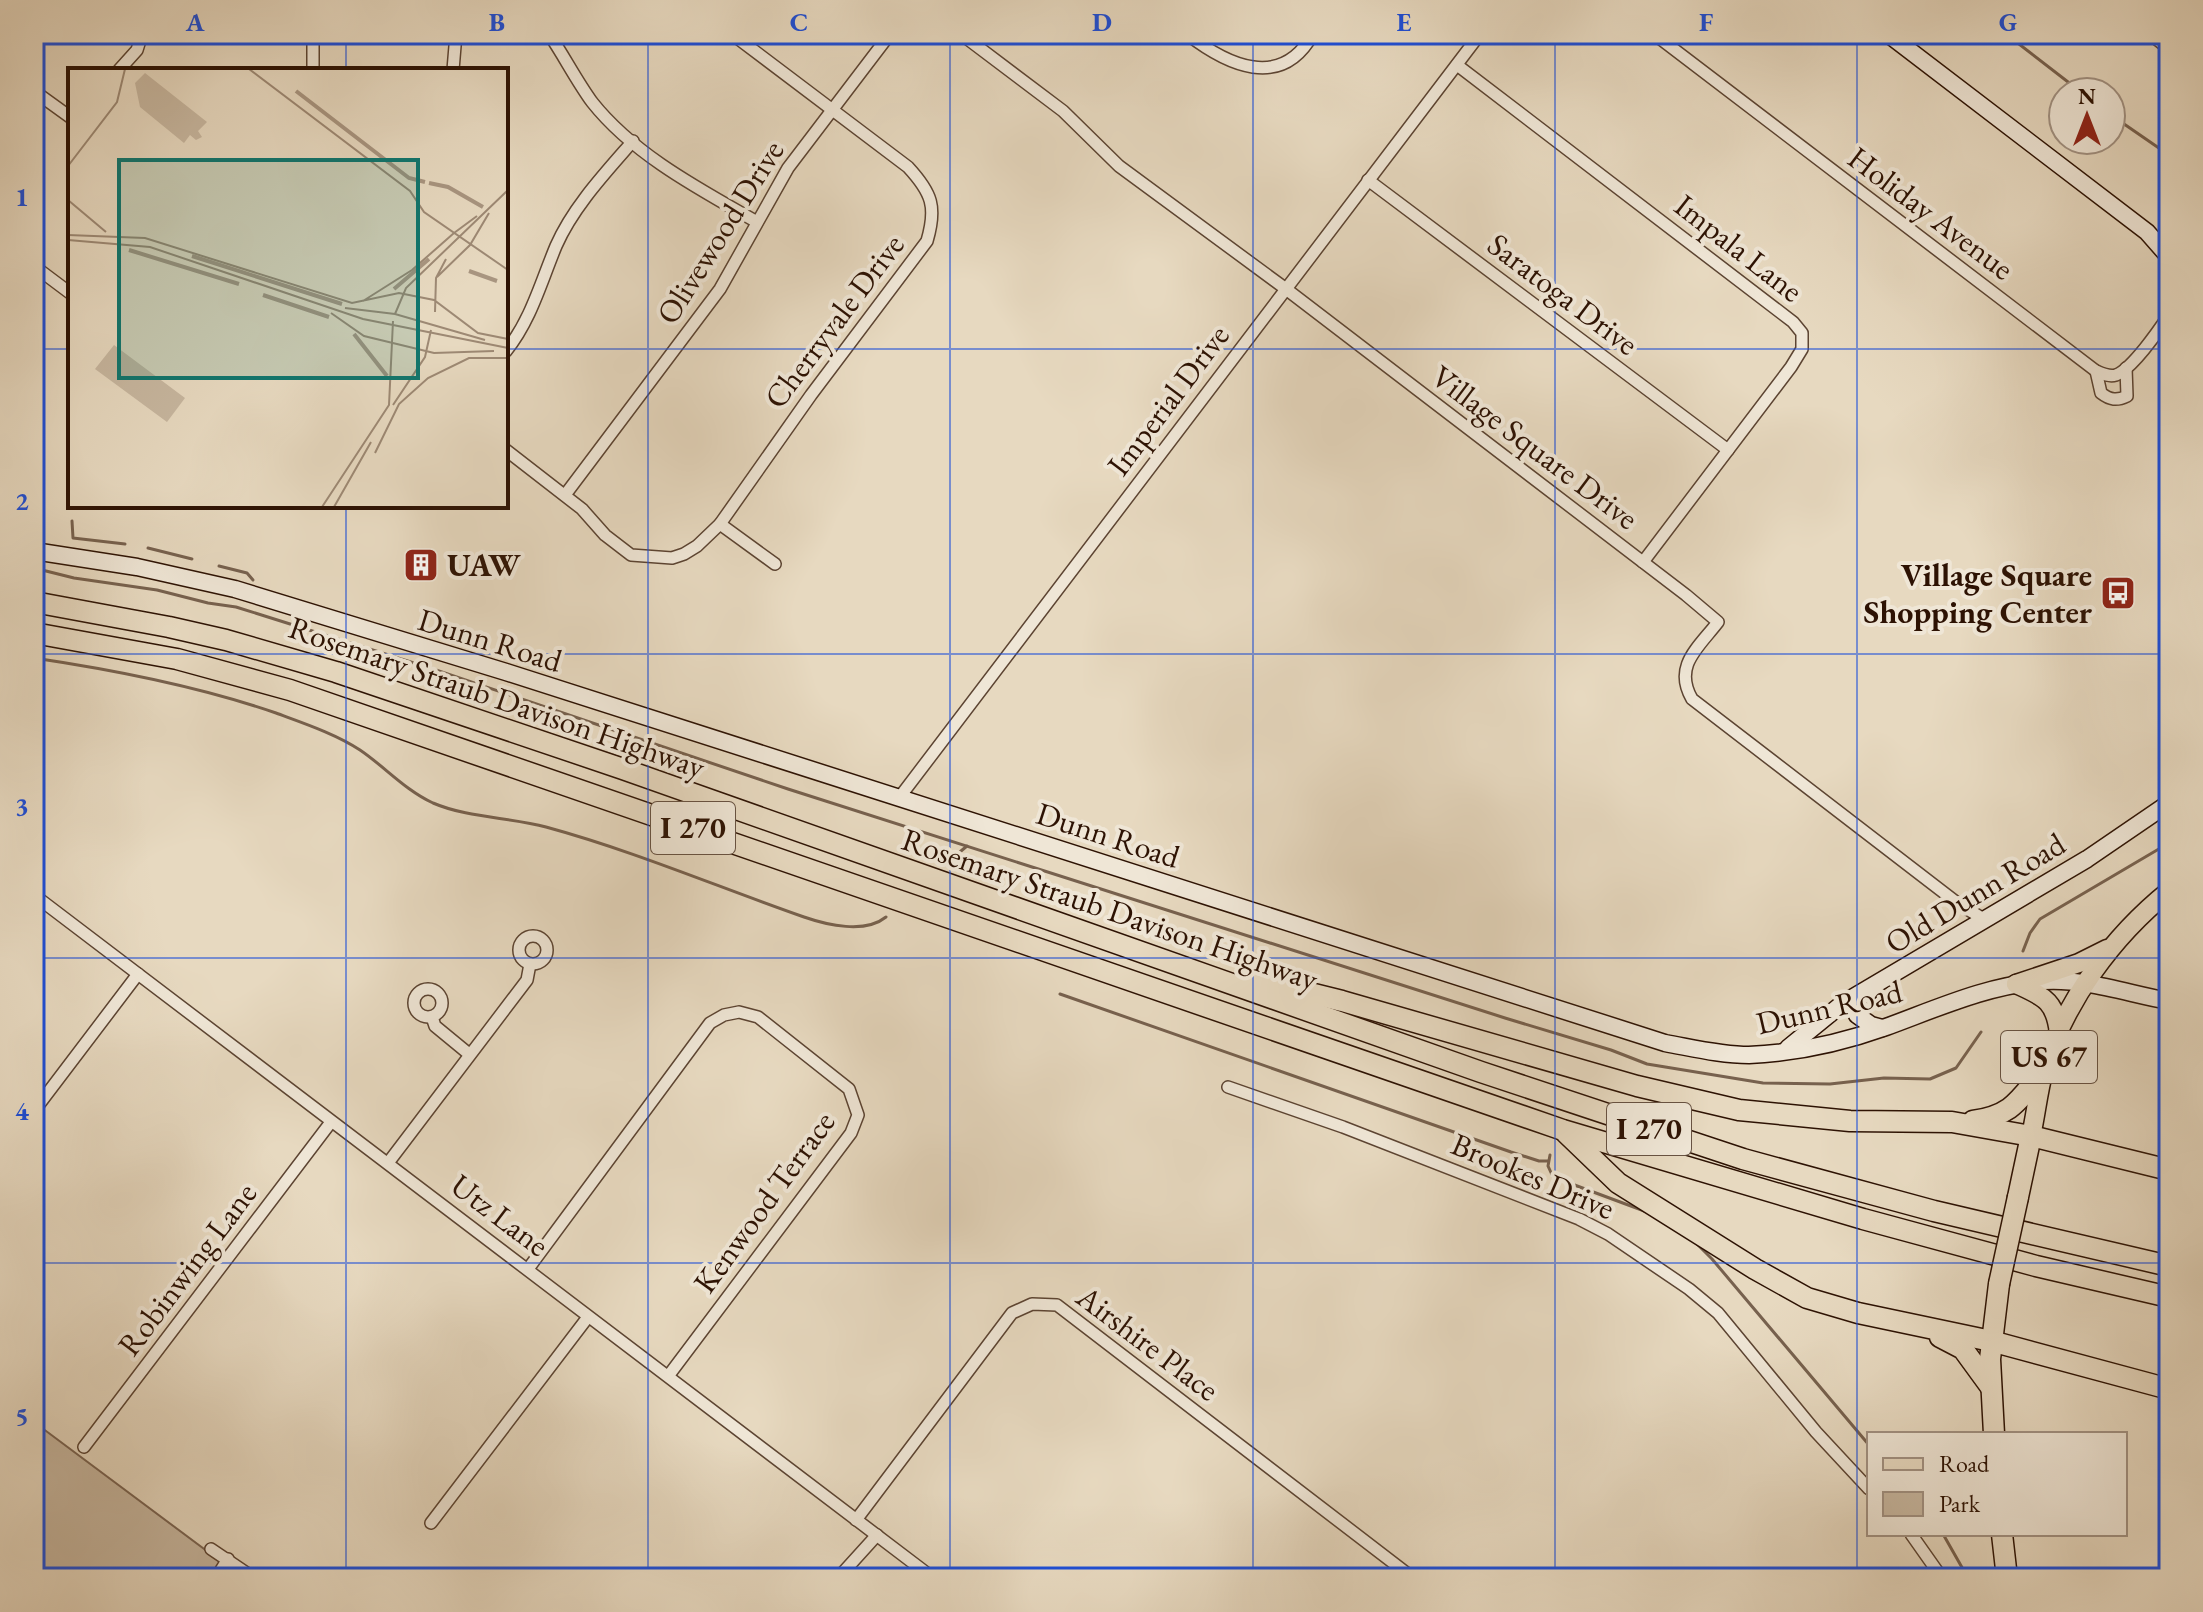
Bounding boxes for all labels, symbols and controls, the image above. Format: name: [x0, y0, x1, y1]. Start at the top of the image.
text: A: [185, 5, 205, 39]
text: B: [489, 5, 505, 39]
text: C: [790, 5, 808, 39]
text: D: [1092, 5, 1112, 39]
text: E: [1397, 5, 1412, 39]
text: F: [1699, 5, 1713, 39]
text: G: [1999, 5, 2018, 39]
inset map: [68, 68, 508, 508]
north arrow: [2047, 76, 2127, 156]
text: N: [2078, 82, 2096, 111]
street label: Olivewood Drive: [647, 132, 793, 332]
street label: Holiday Avenue: [1839, 137, 2023, 289]
text: 1: [15, 180, 29, 214]
street label: Impala Lane: [1666, 185, 1812, 311]
street label: Saratoga Drive: [1479, 224, 1647, 364]
street label: Cherryvale Drive: [755, 225, 913, 417]
street label: Imperial Drive: [1097, 316, 1239, 484]
street label: Village Square Drive: [1423, 355, 1647, 539]
text: 2: [15, 484, 29, 518]
place label: UAW: [447, 544, 521, 586]
building icon: UAW: [402, 546, 440, 584]
place label: Village Square Shopping Center: [1864, 554, 2093, 633]
bus stop icon: Village Square Shopping Center: [2099, 574, 2137, 612]
street label: Dunn Road: [413, 598, 568, 682]
street label: Rosemary Straub Davison Highway: [283, 606, 711, 788]
text: 3: [15, 789, 29, 823]
street label: Dunn Road: [1031, 792, 1186, 878]
road number: I 270: [651, 802, 735, 854]
street label: Rosemary Straub Davison Highway: [896, 818, 1324, 1000]
street label: Old Dunn Road: [1877, 822, 2073, 963]
street label: Dunn Road: [1752, 970, 1907, 1044]
road number: US 67: [2001, 1031, 2097, 1083]
text: 4: [15, 1094, 29, 1128]
street label: Kenwood Terrace: [684, 1103, 844, 1301]
road number: I 270: [1607, 1103, 1691, 1155]
street label: Brookes Drive: [1445, 1123, 1621, 1229]
street label: Utz Lane: [442, 1164, 558, 1266]
street label: Robinwing Lane: [108, 1174, 266, 1364]
street label: Airshire Place: [1068, 1275, 1228, 1410]
text: 5: [15, 1399, 29, 1433]
legend: [1867, 1432, 2127, 1536]
text: Road: [1939, 1448, 1990, 1479]
text: Park: [1939, 1488, 1981, 1519]

